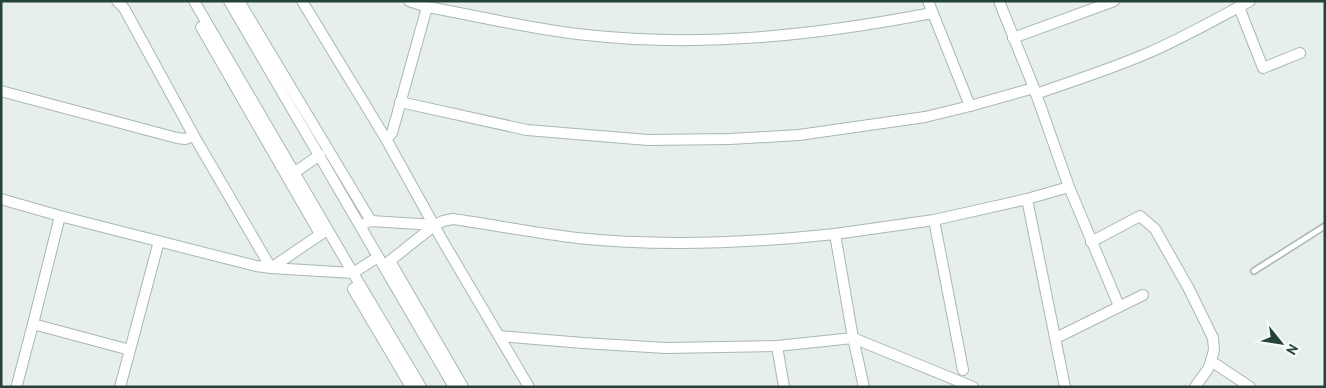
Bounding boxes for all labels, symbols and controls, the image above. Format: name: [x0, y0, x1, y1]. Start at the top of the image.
north arrow: [1256, 318, 1306, 368]
text: N: [1282, 341, 1302, 358]

